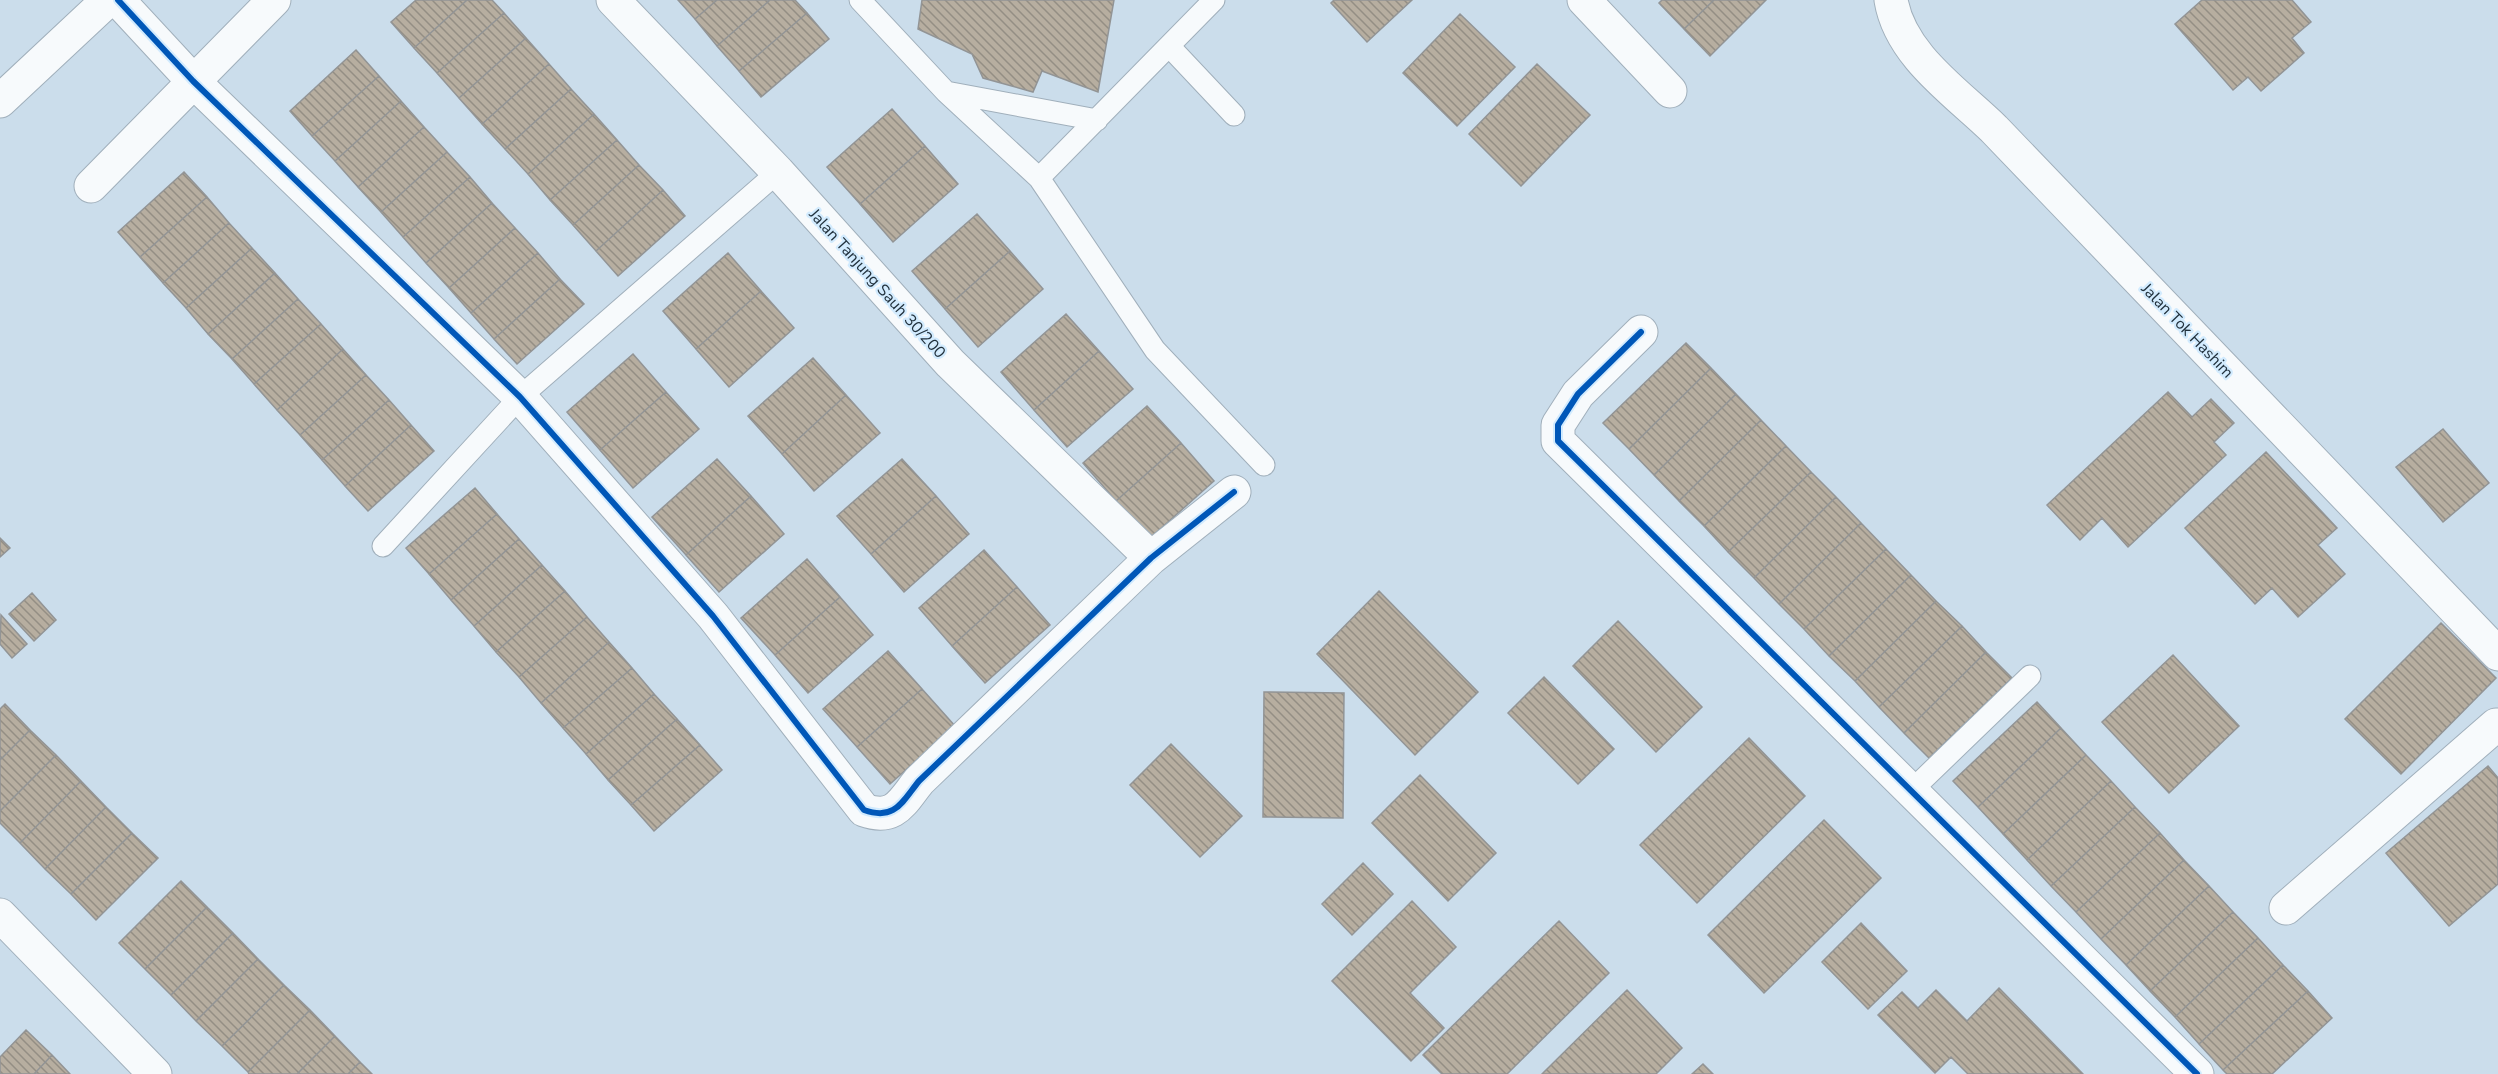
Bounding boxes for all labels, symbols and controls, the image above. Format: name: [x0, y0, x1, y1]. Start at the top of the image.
street label: Jalan Tanjung Sauh 30/200: [803, 203, 950, 363]
street label: Jalan Tok Hashim: [2135, 278, 2238, 383]

